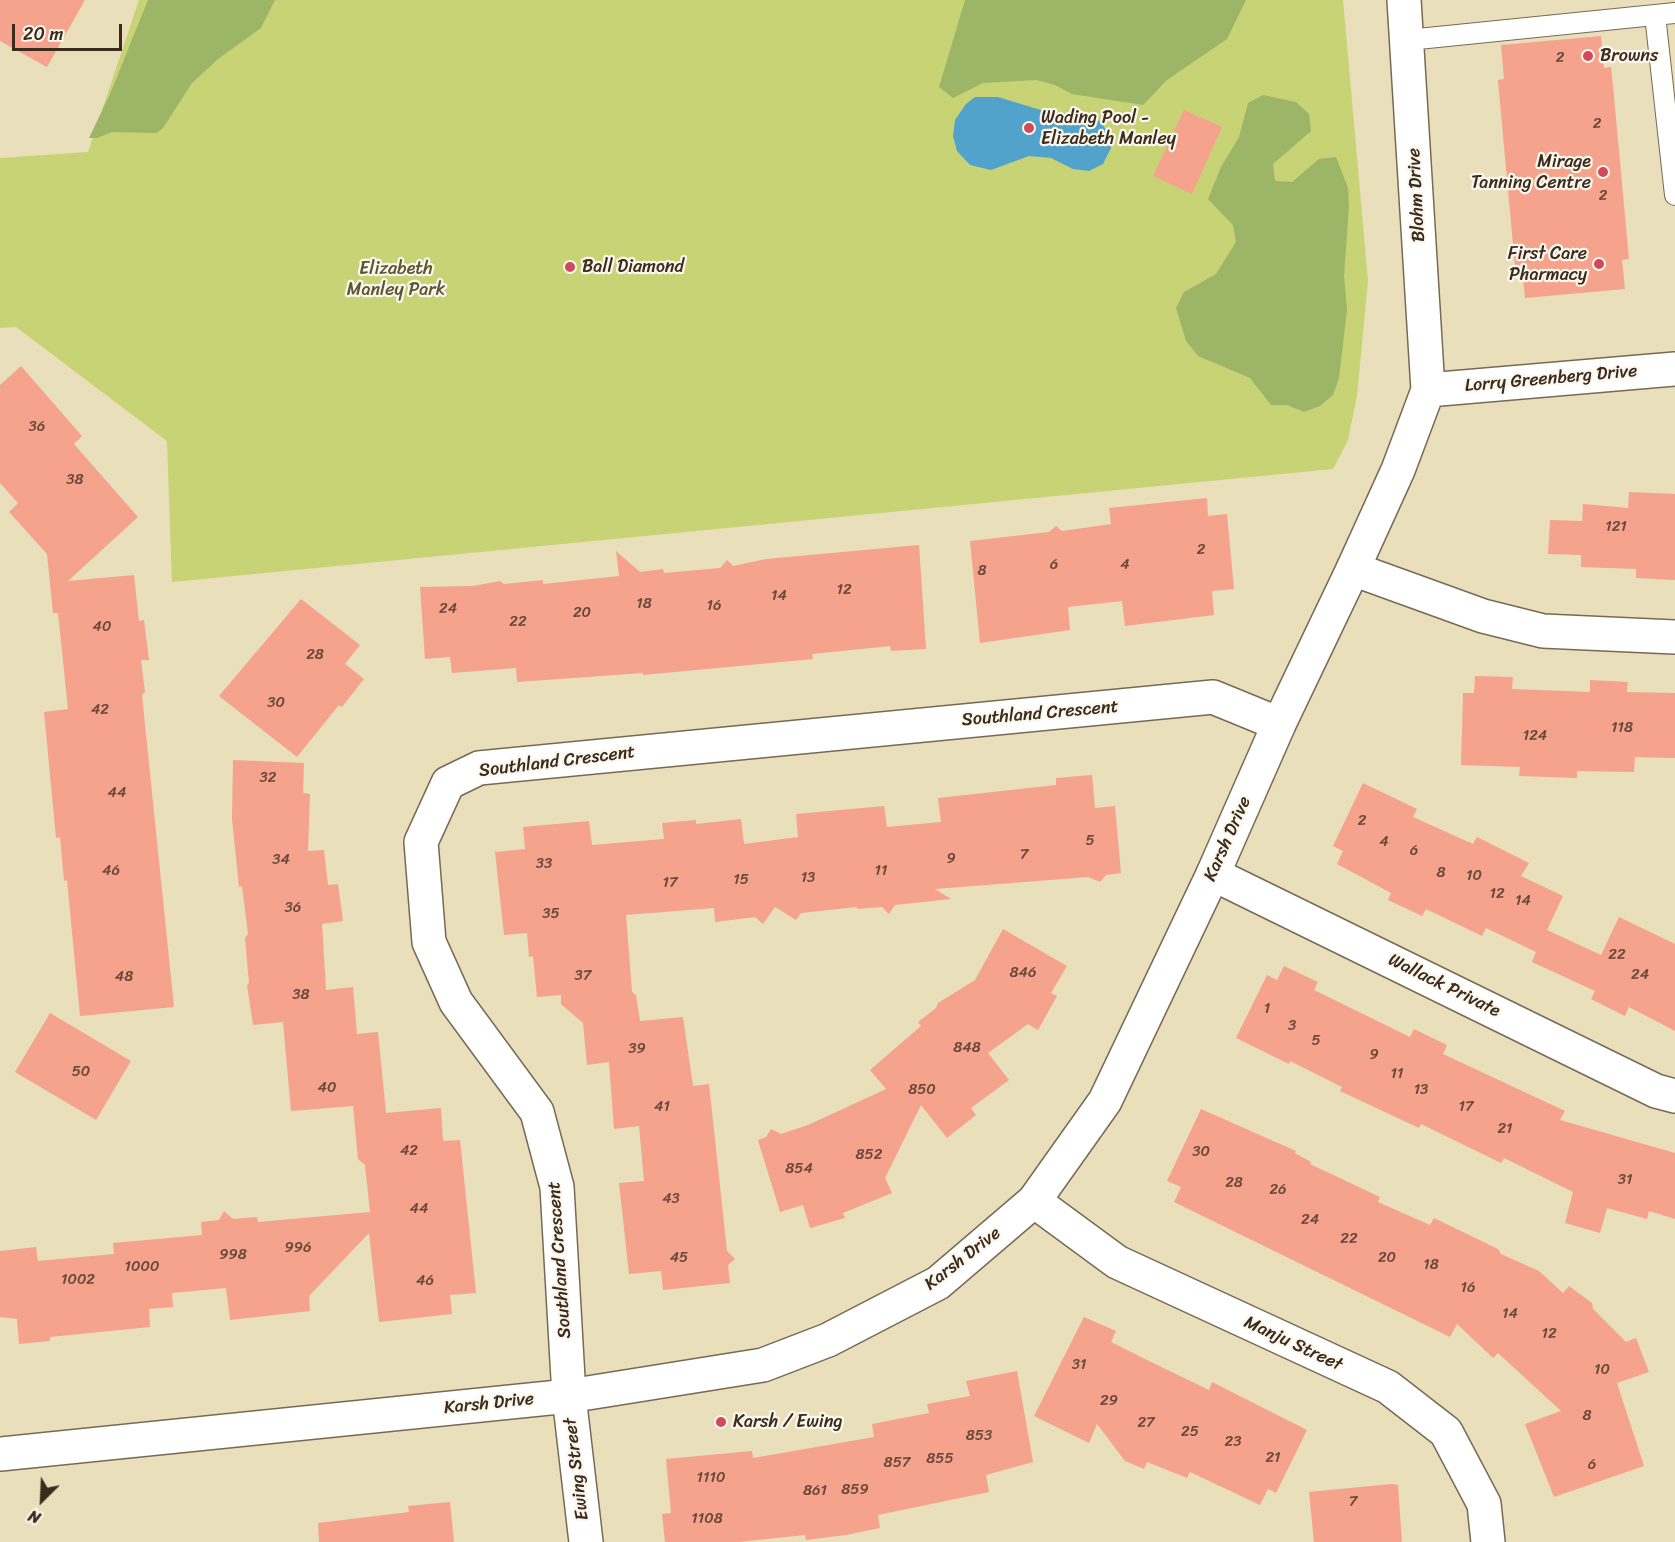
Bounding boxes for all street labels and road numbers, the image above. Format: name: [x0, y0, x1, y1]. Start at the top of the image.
street label: Blohm Drive: [1404, 147, 1430, 243]
street label: Lorry Greenberg Drive: [1464, 361, 1638, 397]
street label: Southland Crescent: [961, 696, 1119, 732]
street label: Southland Crescent: [478, 742, 636, 782]
street label: Karsh Drive: [1200, 793, 1256, 885]
street label: Wallack Private: [1384, 950, 1504, 1022]
street label: Southland Crescent: [544, 1181, 576, 1339]
street label: Karsh Drive: [921, 1223, 1005, 1295]
street label: Manju Street: [1240, 1312, 1346, 1376]
street label: Karsh Drive: [443, 1389, 535, 1419]
street label: Ewing Street: [560, 1416, 594, 1522]

